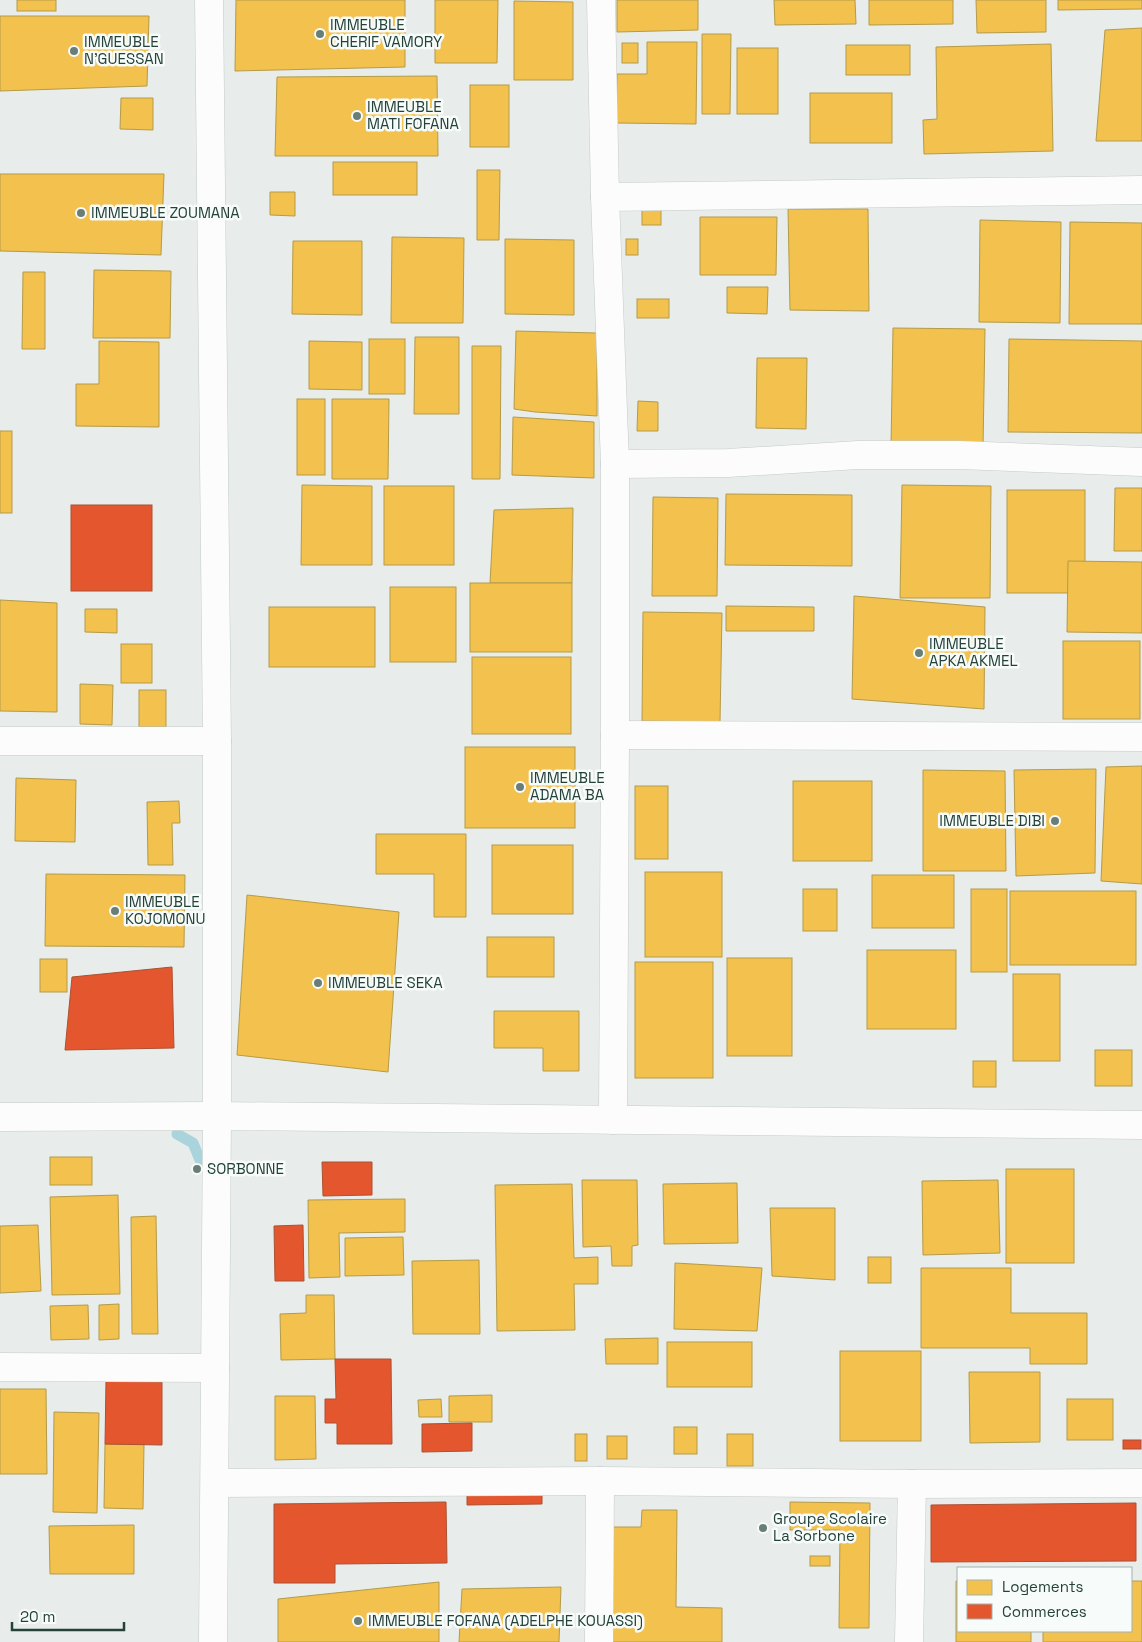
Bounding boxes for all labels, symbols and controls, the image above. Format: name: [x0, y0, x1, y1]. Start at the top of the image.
place label: IMMEUBLE CHERIF VAMORY: [330, 15, 442, 51]
marker: IMMEUBLE CHERIF VAMORY: [314, 28, 326, 40]
place label: IMMEUBLE N'GUESSAN: [84, 32, 164, 68]
marker: IMMEUBLE N'GUESSAN: [68, 45, 80, 57]
place label: IMMEUBLE MATI FOFANA: [367, 97, 460, 133]
marker: IMMEUBLE MATI FOFANA: [351, 110, 363, 122]
place label: IMMEUBLE ZOUMANA: [91, 203, 240, 222]
marker: IMMEUBLE ZOUMANA: [75, 207, 87, 219]
place label: IMMEUBLE APKA AKMEL: [929, 634, 1018, 670]
marker: IMMEUBLE APKA AKMEL: [913, 647, 925, 659]
place label: IMMEUBLE ADAMA BA: [530, 768, 605, 804]
marker: IMMEUBLE ADAMA BA: [514, 781, 526, 793]
place label: IMMEUBLE DIBI: [939, 811, 1045, 830]
marker: IMMEUBLE DIBI: [1049, 815, 1061, 827]
place label: IMMEUBLE KOJOMONU: [125, 892, 205, 928]
marker: IMMEUBLE KOJOMONU: [109, 905, 121, 917]
place label: IMMEUBLE SEKA: [328, 973, 443, 992]
marker: IMMEUBLE SEKA: [312, 977, 324, 989]
place label: SORBONNE: [207, 1159, 284, 1178]
marker: SORBONNE: [191, 1163, 203, 1175]
place label: Groupe Scolaire La Sorbone: [773, 1509, 887, 1545]
marker: Groupe Scolaire La Sorbone: [757, 1522, 769, 1534]
legend: [957, 1567, 1132, 1632]
text: Logements: [1002, 1577, 1084, 1596]
scale bar: [12, 1600, 125, 1632]
text: Commerces: [1002, 1602, 1087, 1621]
text: 20 m: [20, 1607, 55, 1626]
place label: IMMEUBLE FOFANA (ADELPHE KOUASSI): [368, 1611, 643, 1631]
marker: IMMEUBLE FOFANA (ADELPHE KOUASSI): [352, 1615, 364, 1627]

